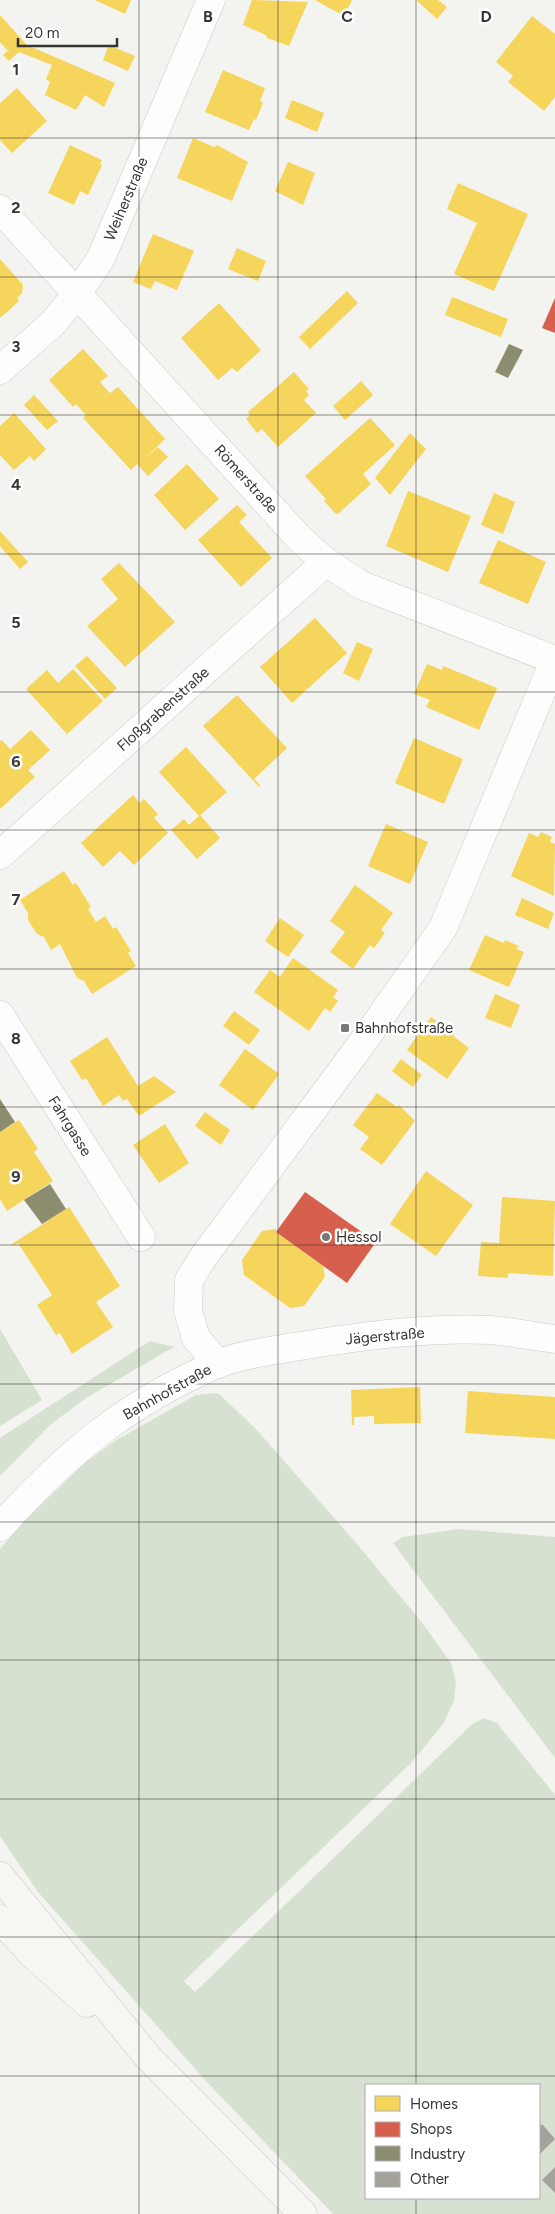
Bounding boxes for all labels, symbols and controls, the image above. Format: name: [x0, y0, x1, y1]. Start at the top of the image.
text: B: [203, 7, 213, 26]
text: C: [341, 7, 353, 26]
text: D: [480, 7, 492, 26]
scale bar: [18, 15, 116, 47]
text: 20 m: [25, 24, 59, 42]
text: 1: [13, 60, 19, 79]
street label: Weiherstraße: [100, 154, 152, 244]
text: 2: [11, 198, 21, 217]
text: 3: [12, 337, 21, 356]
street label: Römerstraße: [210, 441, 282, 517]
text: 4: [11, 475, 21, 494]
text: 5: [11, 613, 21, 632]
street label: Floßgrabenstraße: [113, 663, 213, 755]
text: 6: [11, 752, 21, 771]
text: 7: [12, 890, 21, 909]
place label: Bahnhofstraße: [355, 1019, 453, 1037]
marker: Bahnhofstraße: [339, 1022, 351, 1034]
text: 8: [11, 1029, 21, 1048]
street label: Fahrgasse: [44, 1092, 96, 1160]
text: 9: [11, 1167, 21, 1186]
place label: Hessol: [336, 1228, 381, 1246]
marker: Hessol: [320, 1231, 332, 1243]
street label: Jägerstraße: [345, 1324, 425, 1348]
street label: Bahnhofstraße: [120, 1360, 214, 1424]
legend: [365, 2084, 540, 2199]
text: Homes: [410, 2095, 458, 2113]
text: Shops: [410, 2120, 452, 2138]
text: Industry: [410, 2145, 465, 2163]
text: Other: [410, 2170, 449, 2188]

